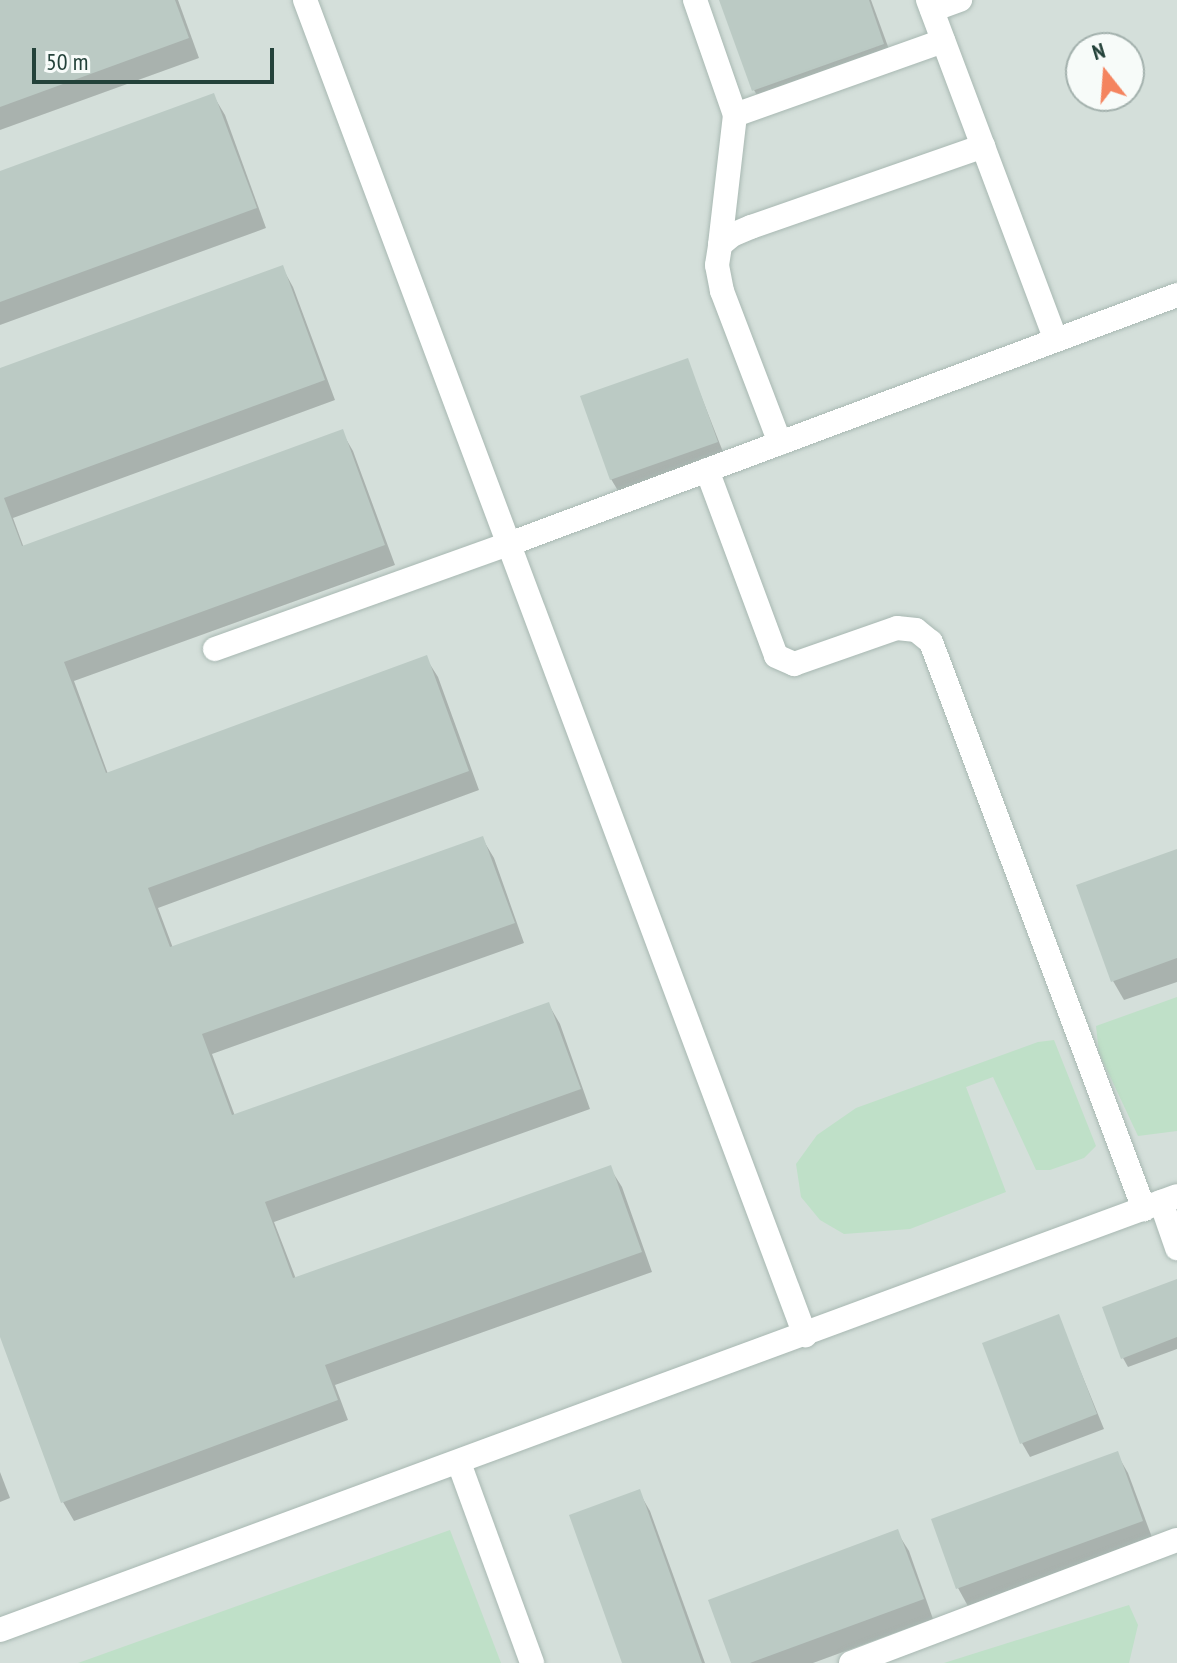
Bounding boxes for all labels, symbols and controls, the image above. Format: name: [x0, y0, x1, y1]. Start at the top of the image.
scale bar: [36, 32, 278, 82]
north arrow: [1065, 32, 1145, 112]
text: N: [1089, 36, 1108, 66]
text: 50 m: [46, 46, 88, 77]

